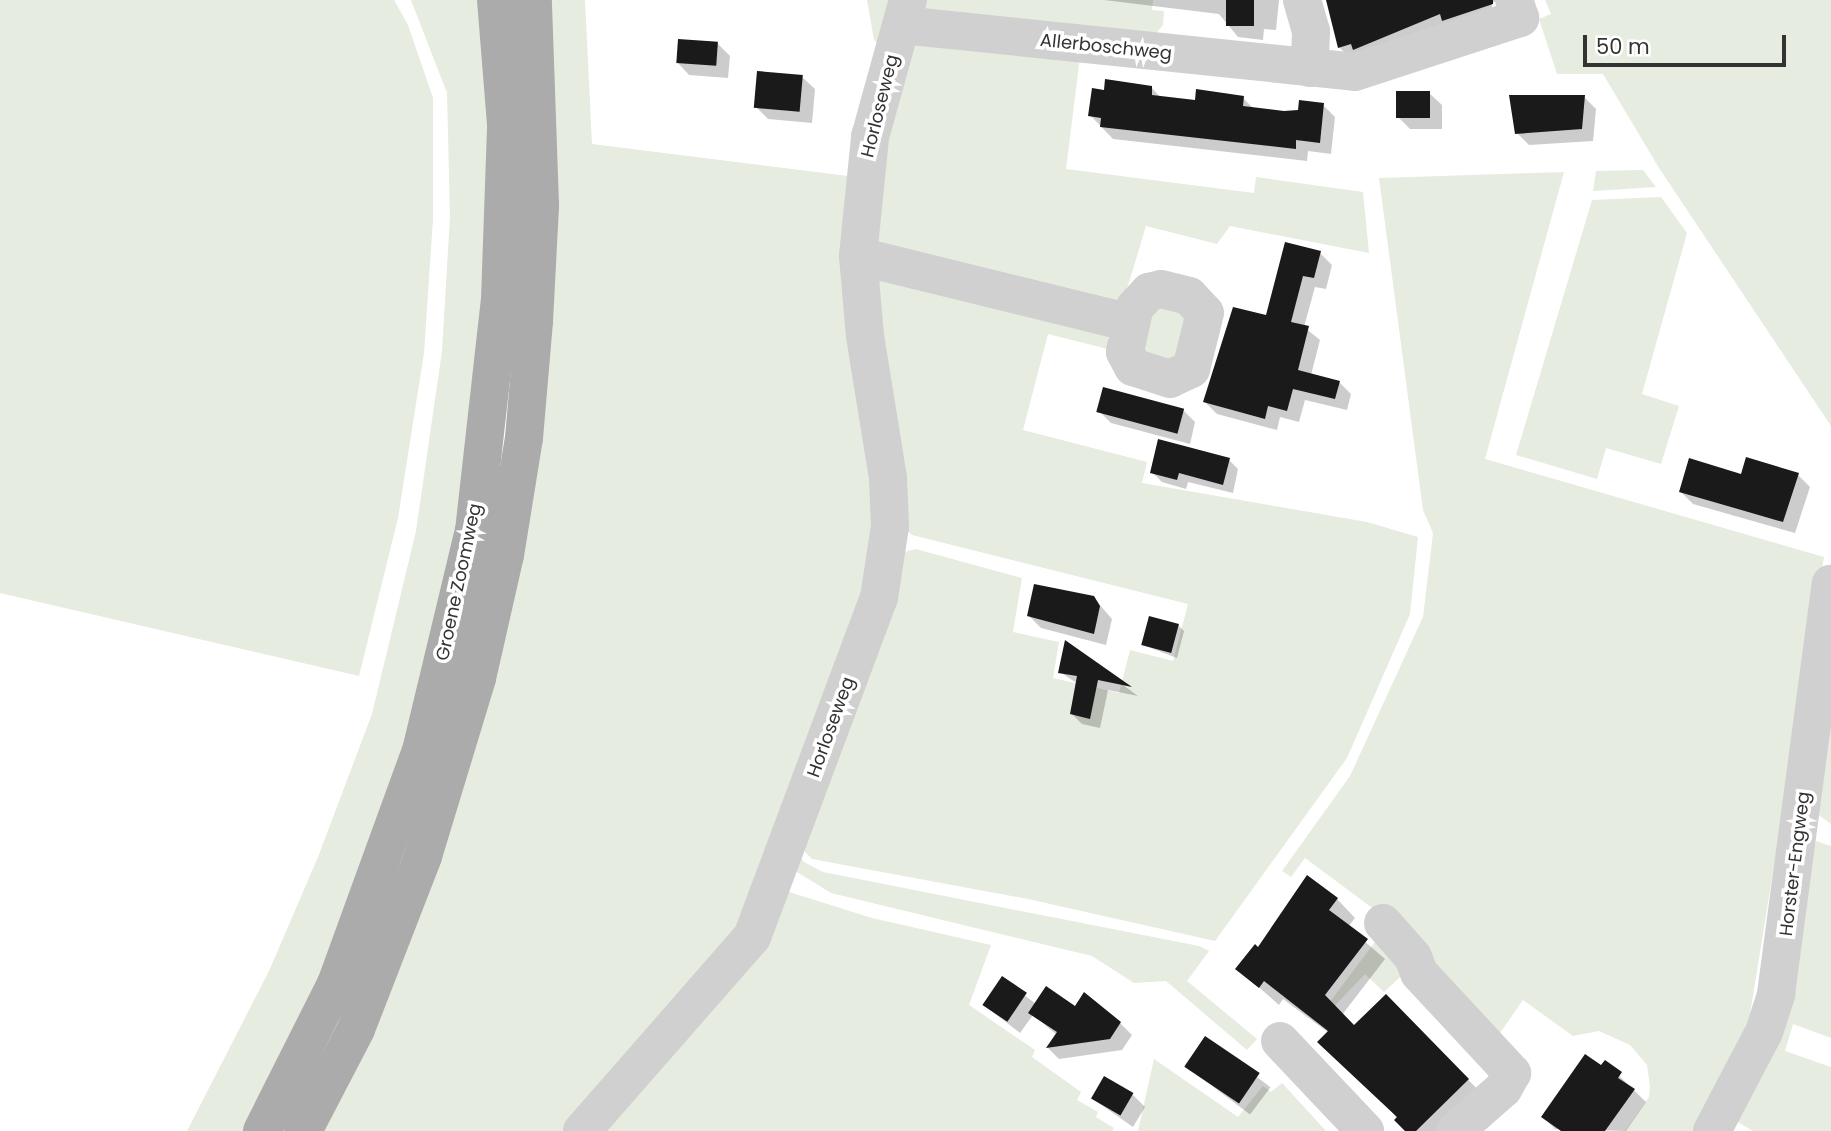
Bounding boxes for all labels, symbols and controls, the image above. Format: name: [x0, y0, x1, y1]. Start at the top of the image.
scale bar: [1586, 21, 1789, 65]
street label: Allerboschweg: [1039, 29, 1173, 65]
text: 50 m: [1596, 32, 1650, 61]
street label: Horloseweg: [857, 52, 903, 160]
street label: Groene Zoomweg: [432, 501, 486, 663]
street label: Horloseweg: [803, 674, 859, 780]
street label: Horster-Engweg: [1775, 791, 1815, 937]

